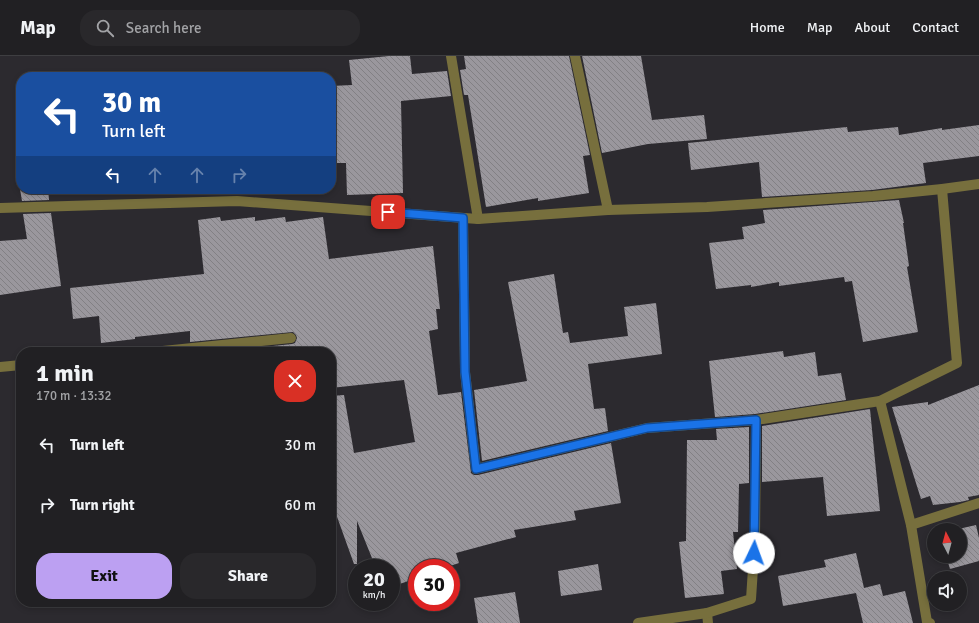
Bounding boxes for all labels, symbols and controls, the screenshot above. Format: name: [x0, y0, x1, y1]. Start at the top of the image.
search box: [80, 10, 360, 46]
text: Map: [20, 16, 56, 40]
icon: search: [94, 17, 116, 39]
text: Search here: [126, 19, 201, 37]
text: Home: [750, 19, 785, 36]
text: Map: [807, 19, 832, 36]
text: About: [854, 19, 890, 36]
text: Contact: [912, 19, 959, 36]
text: 30 m: [102, 86, 161, 120]
icon: left: [36, 88, 88, 140]
text: Turn left: [102, 120, 165, 142]
icon: left: [102, 164, 124, 186]
icon: ahead: [144, 164, 166, 186]
icon: ahead: [186, 164, 208, 186]
icon: right: [228, 164, 250, 186]
pin: [371, 195, 405, 229]
icon: arrive: [377, 201, 399, 223]
text: 1 min: [36, 358, 94, 388]
button: close: [274, 360, 316, 402]
text: 170 m · 13:32: [36, 388, 112, 404]
icon: left: [36, 434, 58, 456]
text: Turn left: [70, 436, 124, 454]
text: 30 m: [285, 436, 316, 454]
icon: right: [36, 494, 58, 516]
text: Turn right: [70, 496, 135, 514]
text: 60 m: [285, 496, 316, 514]
north arrow: [927, 523, 967, 563]
map controls: [927, 523, 967, 611]
position arrow: [733, 532, 775, 574]
button: Exit: [36, 553, 172, 599]
button: Share: [180, 553, 316, 599]
speed limit sign: 30: [408, 559, 460, 611]
text: 20: [363, 567, 385, 592]
button: sound: [927, 571, 967, 611]
text: km/h: [363, 589, 385, 601]

